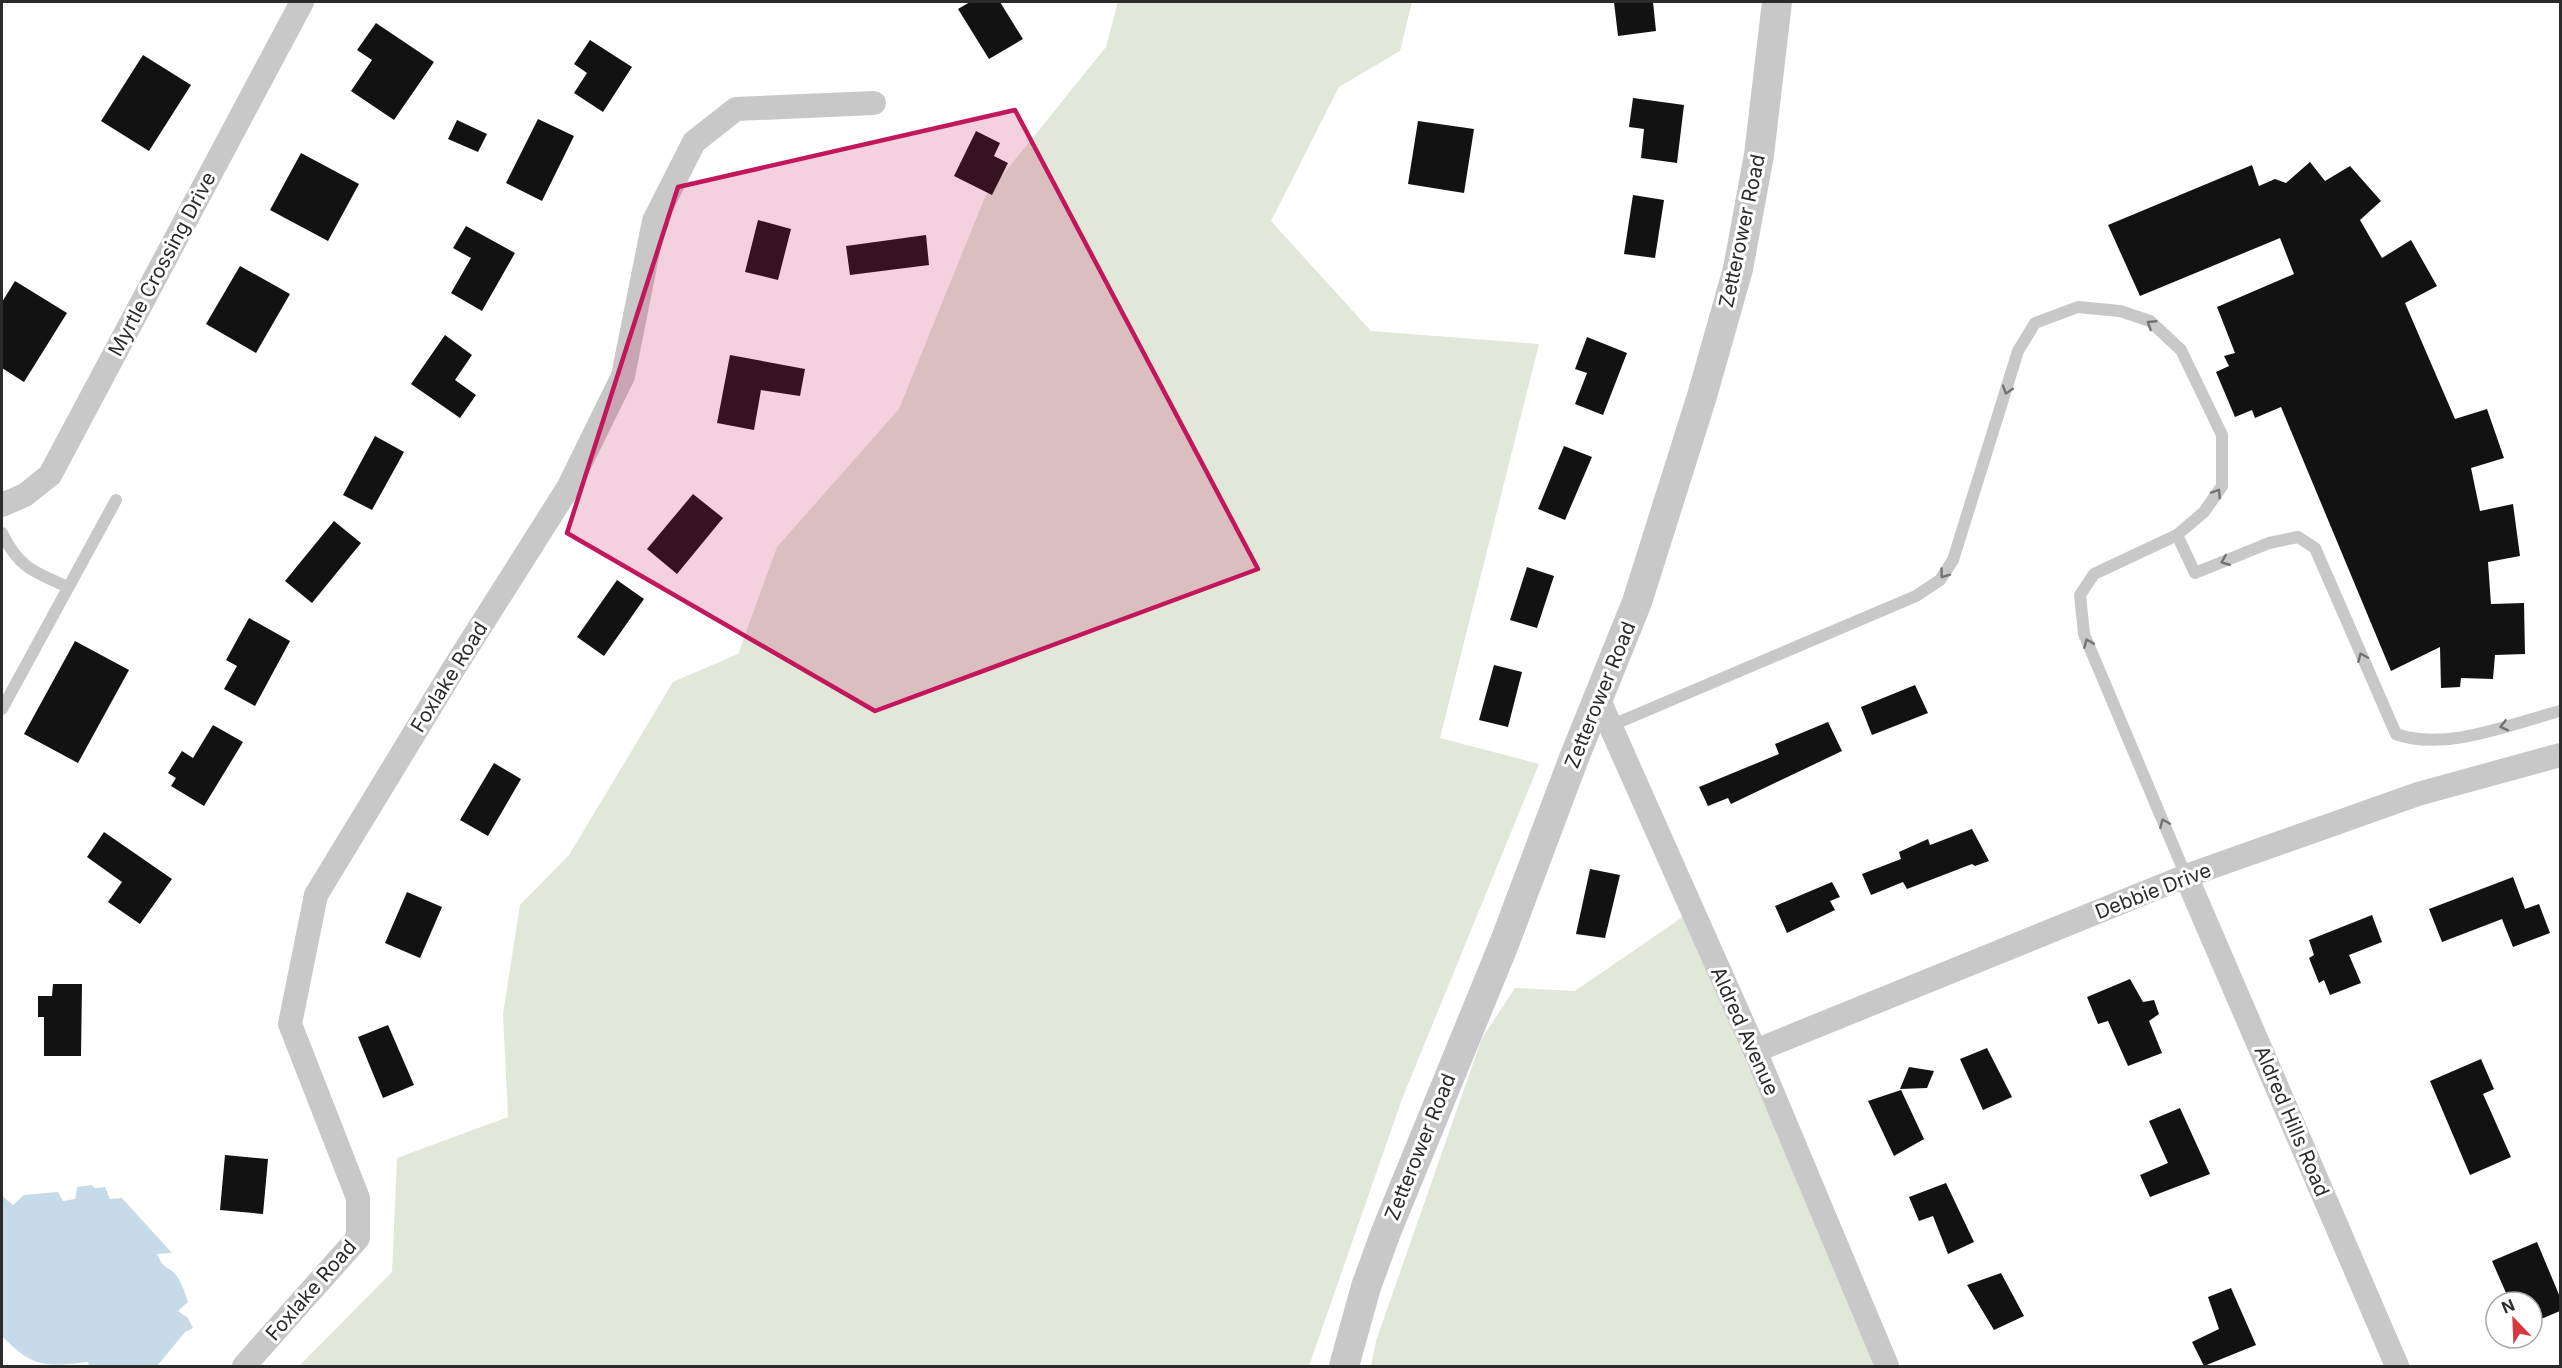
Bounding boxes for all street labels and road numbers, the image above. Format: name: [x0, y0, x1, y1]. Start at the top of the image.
street label: Zetterower Road: [1714, 152, 1770, 310]
street label: Myrtle Crossing Drive: [103, 168, 221, 360]
street label: Foxlake Road: [406, 617, 492, 737]
street label: Zetterower Road: [1560, 618, 1640, 772]
street label: Debbie Drive: [2092, 858, 2214, 924]
street label: Aldred Avenue: [1706, 963, 1784, 1099]
street label: Aldred Hills Road: [2249, 1042, 2335, 1200]
street label: Zetterower Road: [1380, 1070, 1460, 1224]
street label: Foxlake Road: [261, 1235, 361, 1345]

